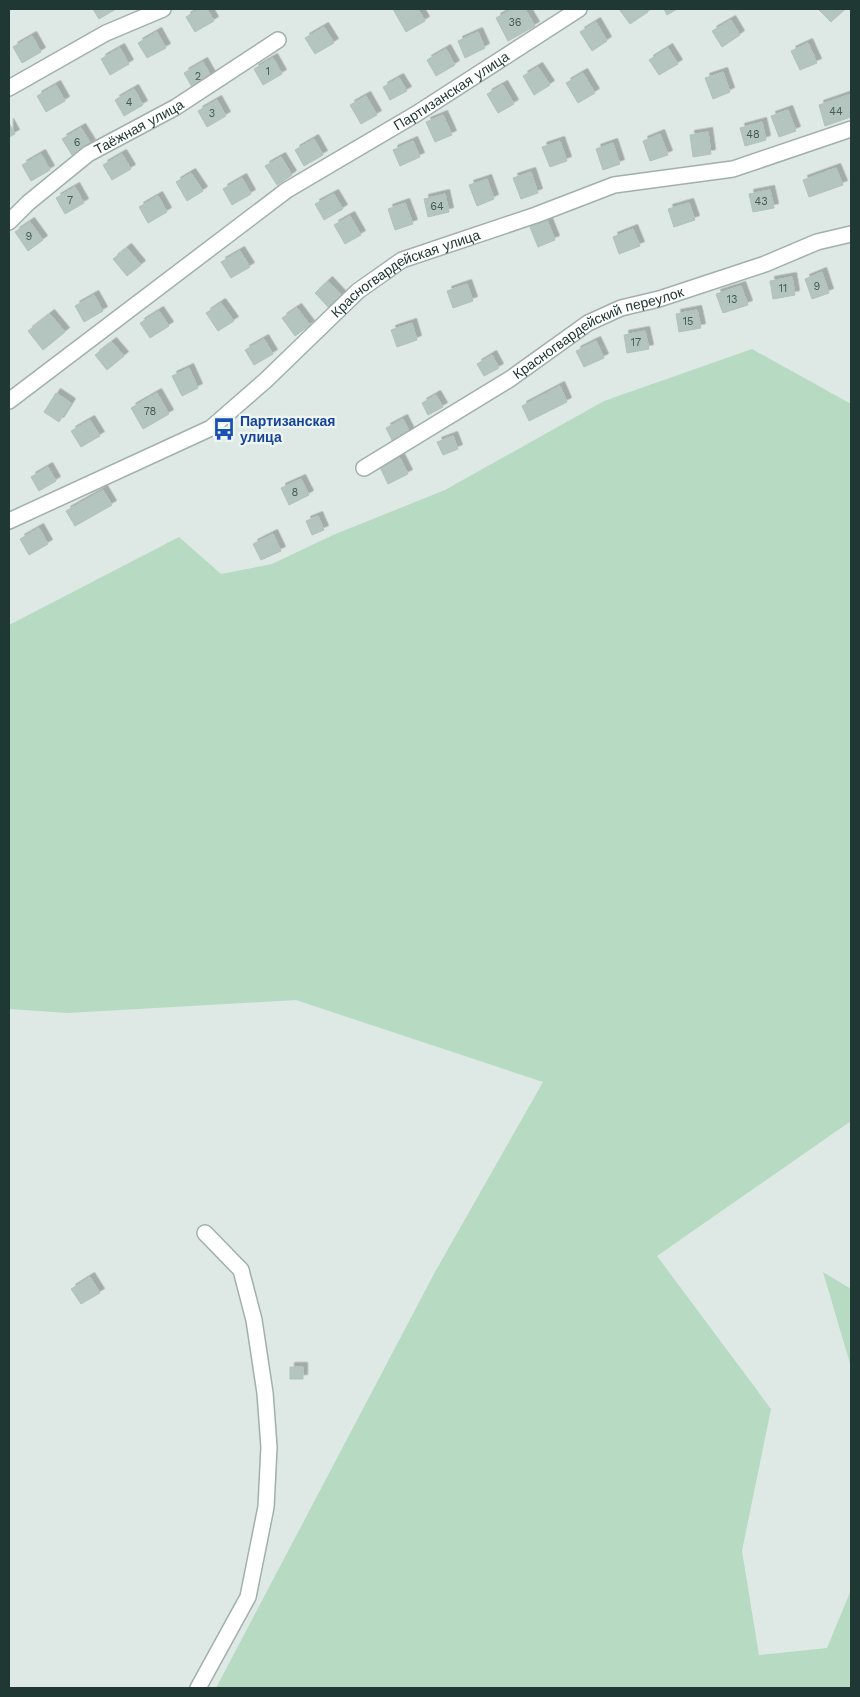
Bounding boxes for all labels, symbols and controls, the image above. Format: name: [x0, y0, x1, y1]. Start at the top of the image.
house number: 36: [508, 16, 522, 29]
street label: Партизанская улица: [391, 48, 512, 133]
house number: 1: [266, 65, 270, 78]
house number: 2: [195, 70, 201, 83]
street label: Таёжная улица: [91, 96, 187, 157]
house number: 4: [126, 96, 133, 109]
house number: 44: [829, 105, 843, 118]
house number: 3: [209, 107, 215, 120]
house number: 48: [746, 128, 760, 141]
house number: 6: [74, 136, 81, 149]
house number: 7: [67, 194, 73, 207]
house number: 43: [754, 195, 768, 208]
house number: 64: [430, 200, 444, 213]
street label: Красногвардейская улица: [328, 226, 482, 321]
house number: 9: [26, 230, 33, 243]
house number: 9: [814, 280, 821, 293]
house number: 11: [779, 282, 787, 295]
street label: Красногвардейский переулок: [510, 283, 686, 382]
house number: 13: [727, 293, 737, 306]
house number: 15: [683, 315, 693, 328]
house number: 17: [631, 336, 641, 349]
house number: 78: [144, 405, 157, 418]
place label: Партизанская улица: [240, 413, 335, 445]
bus stop icon: Партизанская улица: [211, 416, 237, 442]
house number: 8: [292, 486, 299, 499]

